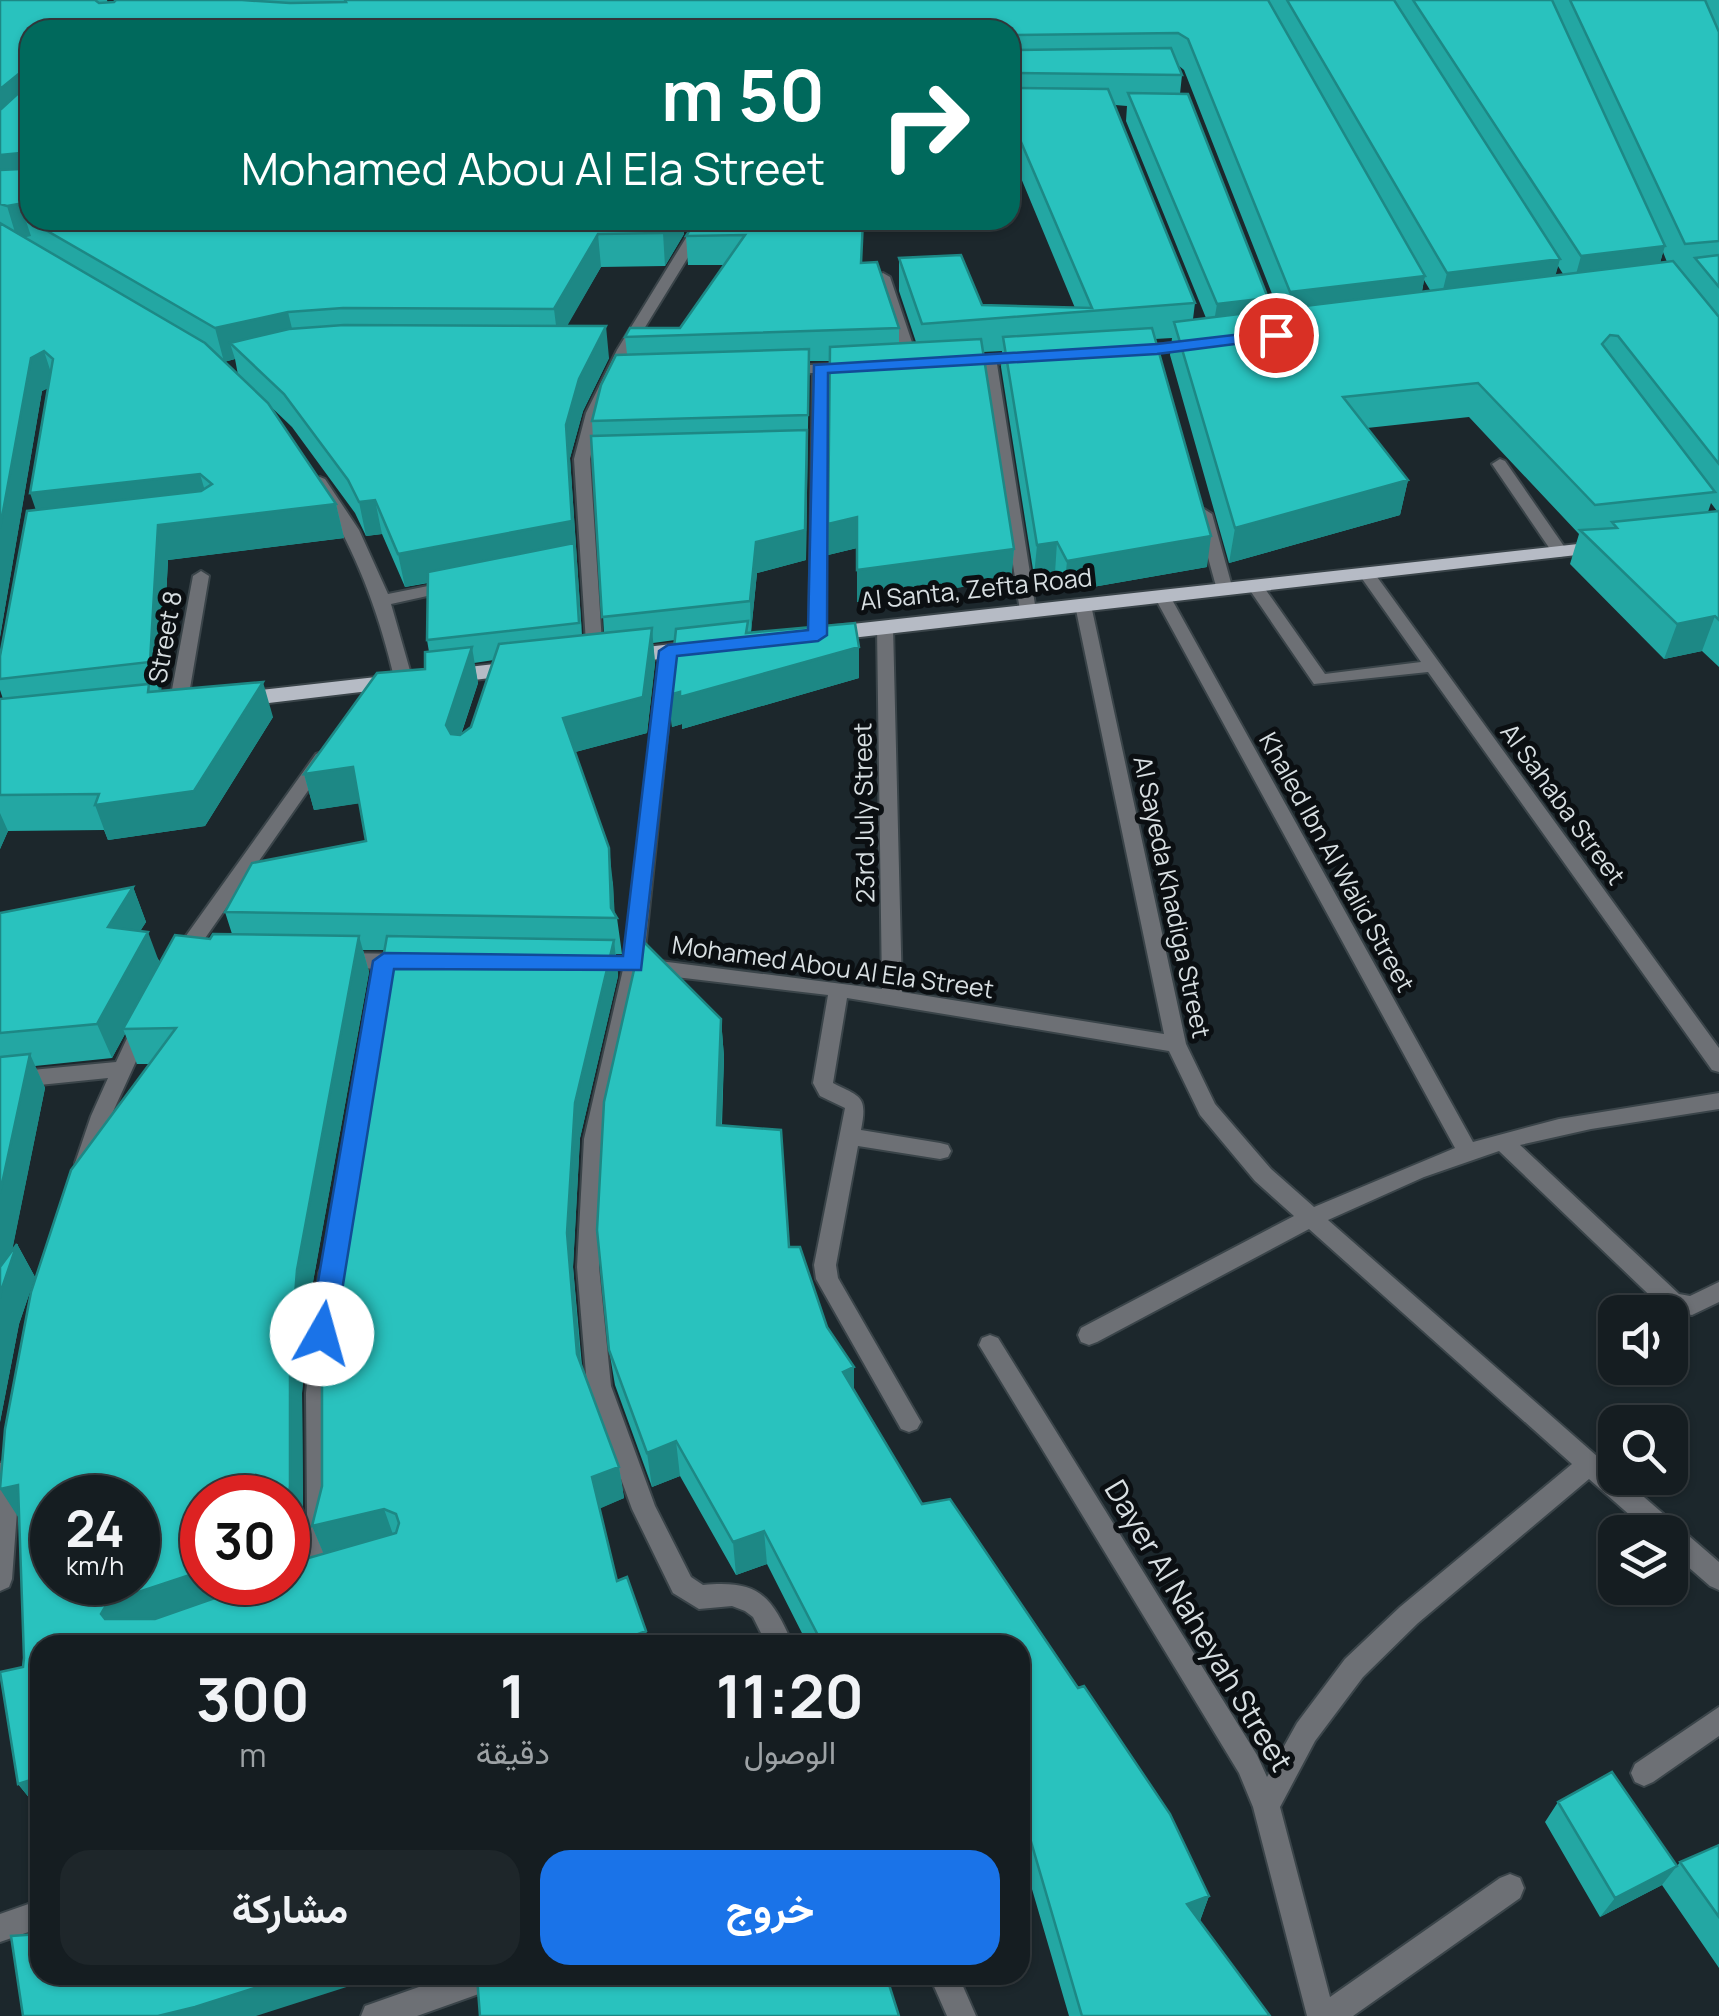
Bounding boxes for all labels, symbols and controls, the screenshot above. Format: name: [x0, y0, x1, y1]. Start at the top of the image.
text: 50 m: [661, 46, 825, 142]
icon: right: [860, 60, 990, 190]
text: Mohamed Abou Al Ela Street: [241, 137, 825, 199]
pin: [1234, 293, 1319, 378]
icon: arrive: [1249, 308, 1304, 363]
street label: Al Santa, Zefta Road: [858, 559, 1094, 618]
street label: Street 8: [139, 588, 190, 686]
street label: Al Sahaba Street: [1493, 716, 1634, 892]
street label: 23rd July Street: [844, 722, 883, 904]
street label: Khaled Ibn Al Walid Street: [1251, 726, 1424, 998]
street label: Al Sayeda Khadiga Street: [1125, 753, 1220, 1041]
street label: Mohamed Abou Al Ela Street: [670, 927, 996, 1006]
position arrow: [270, 1282, 374, 1386]
map controls: [1598, 1295, 1688, 1605]
button: sound: [1598, 1295, 1688, 1385]
button: search: [1598, 1405, 1688, 1495]
street label: Dayer Al Naheyah Street: [1096, 1472, 1303, 1779]
speed limit sign: 30: [180, 1475, 310, 1605]
text: 24: [65, 1494, 125, 1562]
button: layers: [1598, 1515, 1688, 1605]
text: km/h: [66, 1548, 124, 1583]
text: 1: [500, 1654, 526, 1736]
text: 11:20: [716, 1654, 864, 1736]
text: 300: [196, 1657, 310, 1739]
text: دقيقة: [476, 1730, 550, 1774]
text: الوصول: [744, 1730, 836, 1774]
text: m: [239, 1733, 266, 1777]
button: مشاركة: [60, 1850, 520, 1965]
button: خروج: [540, 1850, 1000, 1965]

